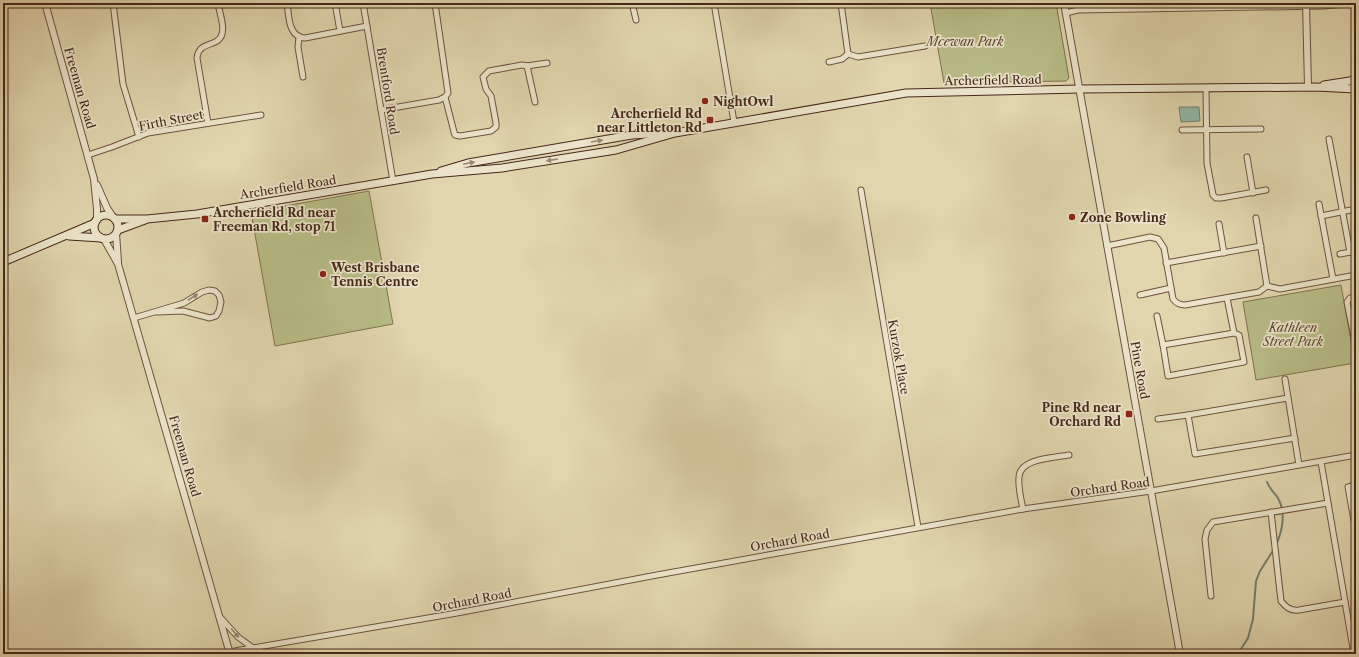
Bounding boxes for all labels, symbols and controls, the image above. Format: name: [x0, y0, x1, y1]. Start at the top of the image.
park label: Mcewan Park: [925, 34, 1004, 49]
street label: Freeman Road: [61, 46, 99, 131]
street label: Brentford Road: [374, 46, 402, 136]
street label: Archerfield Road: [943, 72, 1043, 88]
place label: NightOwl: [713, 94, 773, 109]
marker: NightOwl: [700, 96, 710, 106]
street label: Firth Street: [137, 106, 205, 134]
place label: Archerfield Rd near Littleton Rd: [596, 106, 702, 135]
marker: Archerfield Rd near Littleton Rd: [705, 115, 715, 125]
one-way arrow: [591, 137, 603, 143]
one-way arrow: [546, 157, 558, 163]
one-way arrow: [463, 159, 475, 165]
street label: Archerfield Road: [238, 172, 338, 202]
place label: Archerfield Rd near Freeman Rd, stop 71: [212, 205, 336, 234]
place label: Zone Bowling: [1080, 210, 1167, 225]
marker: Zone Bowling: [1067, 212, 1077, 222]
marker: Archerfield Rd near Freeman Rd, stop 71: [200, 214, 210, 224]
place label: West Brisbane Tennis Centre: [330, 260, 420, 289]
marker: West Brisbane Tennis Centre: [318, 269, 328, 279]
one-way arrow: [188, 293, 198, 301]
street label: Kurzok Place: [885, 318, 913, 396]
park label: Kathleen Street Park: [1262, 320, 1324, 349]
street label: Pine Road: [1128, 340, 1153, 401]
place label: Pine Rd near Orchard Rd: [1042, 400, 1121, 429]
marker: Pine Rd near Orchard Rd: [1124, 409, 1134, 419]
street label: Freeman Road: [166, 414, 204, 499]
street label: Orchard Road: [1069, 474, 1151, 500]
street label: Orchard Road: [749, 526, 831, 554]
street label: Orchard Road: [431, 585, 513, 615]
one-way arrow: [230, 628, 240, 638]

